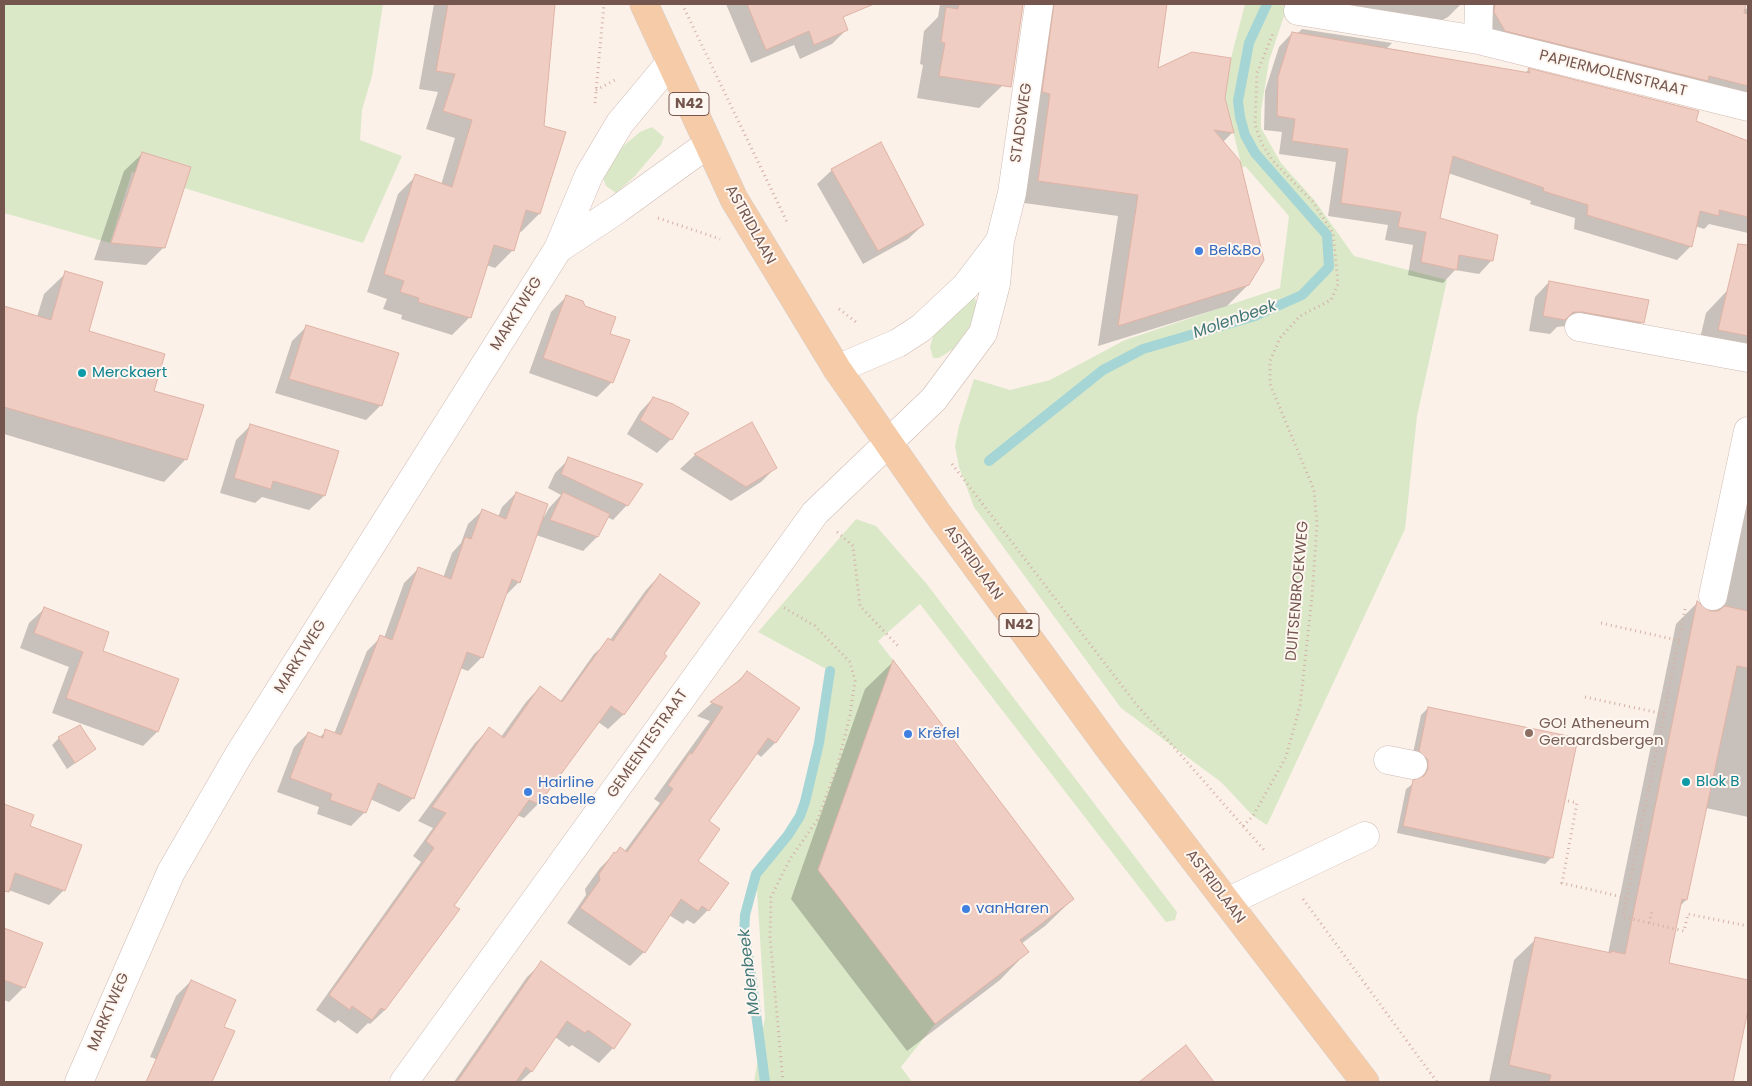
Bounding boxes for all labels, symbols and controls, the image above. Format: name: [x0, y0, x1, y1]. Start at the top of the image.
street label: PAPIERMOLENSTRAAT: [1537, 47, 1689, 101]
street label: STADSWEG: [1007, 82, 1037, 164]
road number: N42: [669, 92, 709, 116]
street label: ASTRIDLAAN: [721, 182, 779, 268]
place label: Bel&Bo: [1209, 242, 1261, 260]
marker: Bel&Bo: [1193, 245, 1205, 257]
street label: MARKTWEG: [487, 274, 547, 354]
water label: Molenbeek: [1191, 297, 1279, 343]
place label: Merckaert: [92, 364, 167, 382]
marker: Merckaert: [76, 367, 88, 379]
street label: DUITSENBROEKWEG: [1283, 520, 1313, 662]
street label: ASTRIDLAAN: [940, 522, 1006, 604]
road number: N42: [999, 614, 1039, 636]
street label: MARKTWEG: [271, 617, 331, 697]
street label: GEMEENTESTRAAT: [604, 686, 692, 802]
place label: GO! Atheneum Geraardsbergen: [1539, 715, 1663, 750]
place label: Krëfel: [918, 725, 960, 743]
marker: GO! Atheneum Geraardsbergen: [1523, 727, 1535, 739]
marker: Krëfel: [902, 728, 914, 740]
place label: Blok B: [1696, 773, 1739, 791]
place label: Hairline Isabelle: [538, 774, 596, 809]
marker: Blok B: [1680, 776, 1692, 788]
marker: Hairline Isabelle: [522, 786, 534, 798]
street label: ASTRIDLAAN: [1181, 847, 1249, 927]
place label: vanHaren: [976, 900, 1049, 918]
marker: vanHaren: [960, 903, 972, 915]
water label: Molenbeek: [735, 928, 765, 1016]
street label: MARKTWEG: [84, 970, 134, 1054]

